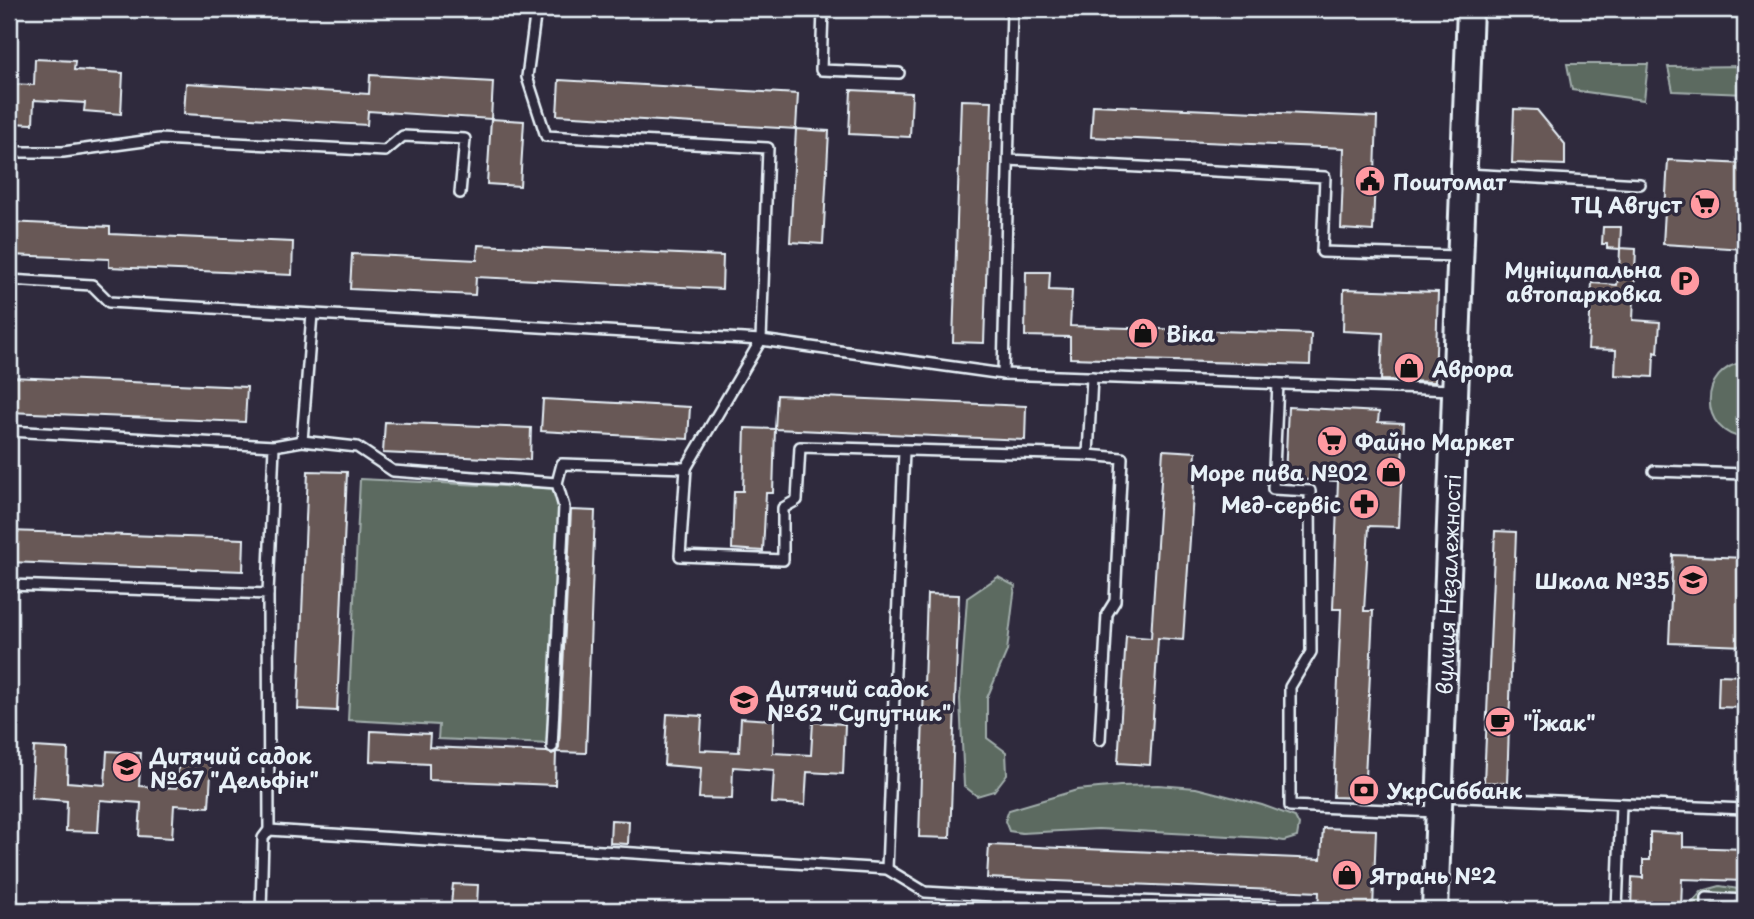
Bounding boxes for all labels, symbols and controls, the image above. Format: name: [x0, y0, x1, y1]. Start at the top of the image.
public building icon: Поштомат: [1353, 164, 1387, 198]
place label: Поштомат: [1393, 165, 1507, 197]
supermarket icon: ТЦ Август: [1688, 187, 1722, 221]
place label: ТЦ Август: [1571, 188, 1683, 220]
place label: Муніципальна автопарковка: [1505, 253, 1662, 309]
parking icon: Муніципальна автопарковка: [1668, 264, 1702, 298]
shop icon: Віка: [1126, 316, 1160, 350]
place label: Віка: [1166, 317, 1215, 349]
shop icon: Аврора: [1392, 351, 1426, 385]
place label: Аврора: [1431, 352, 1513, 384]
supermarket icon: Файно Маркет: [1315, 424, 1349, 458]
place label: Файно Маркет: [1355, 425, 1515, 457]
shop icon: Море пива №02: [1374, 455, 1408, 489]
place label: Море пива №02: [1190, 456, 1368, 488]
street label: вулиця Незалежності: [1427, 473, 1468, 695]
pharmacy icon: Мед-сервіс: [1347, 487, 1381, 521]
place label: Мед-сервіс: [1221, 488, 1341, 520]
school or university icon: Школа №35: [1676, 563, 1710, 597]
place label: Школа №35: [1535, 564, 1670, 596]
place label: Дитячий садок №62 "Супутник": [766, 672, 951, 728]
school or university icon: Дитячий садок №62 "Супутник": [727, 683, 761, 717]
cafe icon: "Їжак": [1483, 705, 1517, 739]
place label: "Їжак": [1523, 706, 1596, 738]
place label: Дитячий садок №67 "Дельфін": [149, 739, 319, 795]
school or university icon: Дитячий садок №67 "Дельфін": [110, 750, 144, 784]
bank icon: УкрСиббанк: [1347, 773, 1381, 807]
place label: УкрСиббанк: [1386, 774, 1523, 806]
shop icon: Ятрань №2: [1330, 858, 1364, 892]
place label: Ятрань №2: [1369, 859, 1497, 891]

